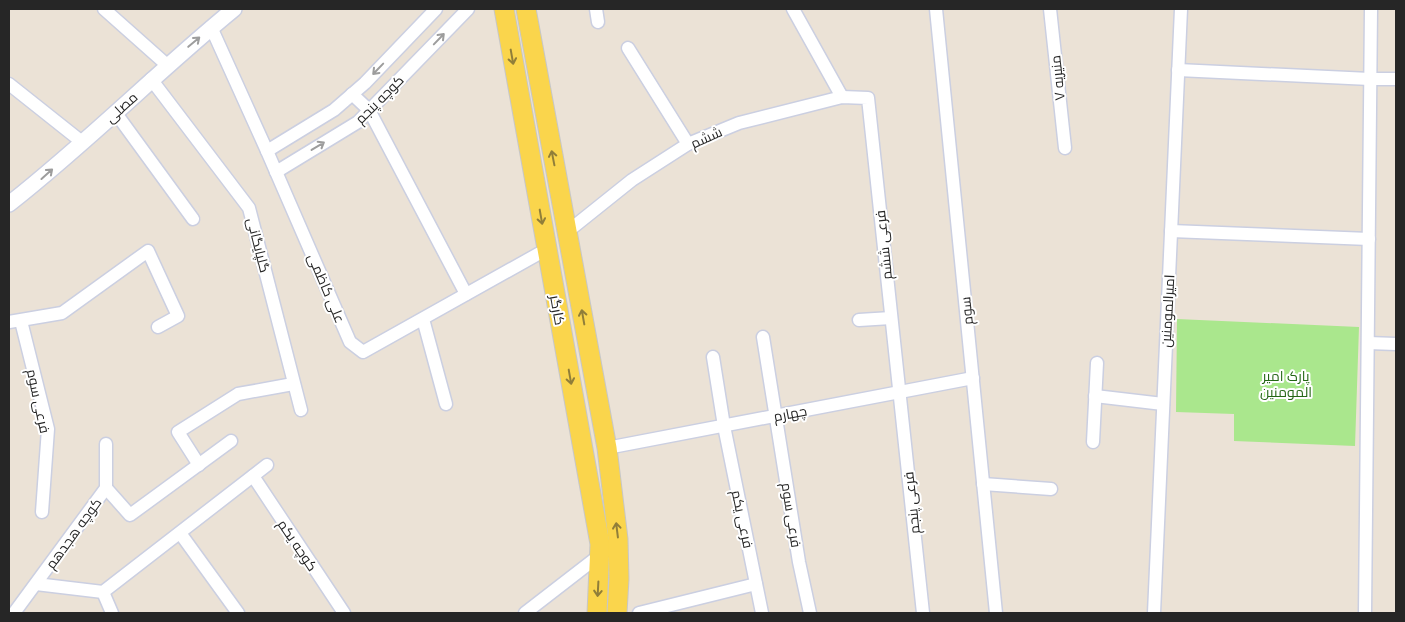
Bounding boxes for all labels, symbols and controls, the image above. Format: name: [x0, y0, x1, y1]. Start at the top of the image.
one-way arrow: [432, 33, 445, 45]
one-way arrow: [187, 36, 200, 47]
one-way arrow: [508, 48, 518, 64]
street label: منیریه ۷: [1045, 54, 1069, 102]
one-way arrow: [372, 63, 384, 75]
street label: کوچه پنجم: [350, 70, 408, 128]
street label: مصلی: [101, 87, 141, 127]
street label: ششم: [687, 122, 725, 153]
one-way arrow: [310, 141, 324, 151]
one-way arrow: [548, 150, 558, 166]
one-way arrow: [40, 168, 53, 180]
one-way arrow: [537, 208, 547, 224]
street label: فرعی ششم: [870, 209, 897, 281]
street label: گلپایگانی: [242, 216, 275, 275]
street label: علی کاظمی: [304, 250, 350, 326]
street label: امیرالمومنین: [1156, 274, 1178, 348]
street label: کارگر: [546, 292, 570, 327]
street label: سوم: [955, 296, 978, 326]
one-way arrow: [577, 310, 587, 326]
park label: پارک امیر المومنین: [1260, 366, 1312, 401]
street label: فرعی سوم: [22, 367, 55, 435]
one-way arrow: [565, 368, 575, 384]
street label: چهارم: [772, 400, 808, 427]
street label: فرعی پنجم: [898, 471, 925, 535]
street label: فرعی سوم: [777, 481, 807, 549]
street label: فرعی یکم: [727, 488, 758, 550]
street label: کوچه هجدهم: [41, 494, 106, 573]
street label: کوچه یکم: [273, 515, 322, 575]
one-way arrow: [612, 522, 622, 538]
one-way arrow: [593, 580, 603, 597]

